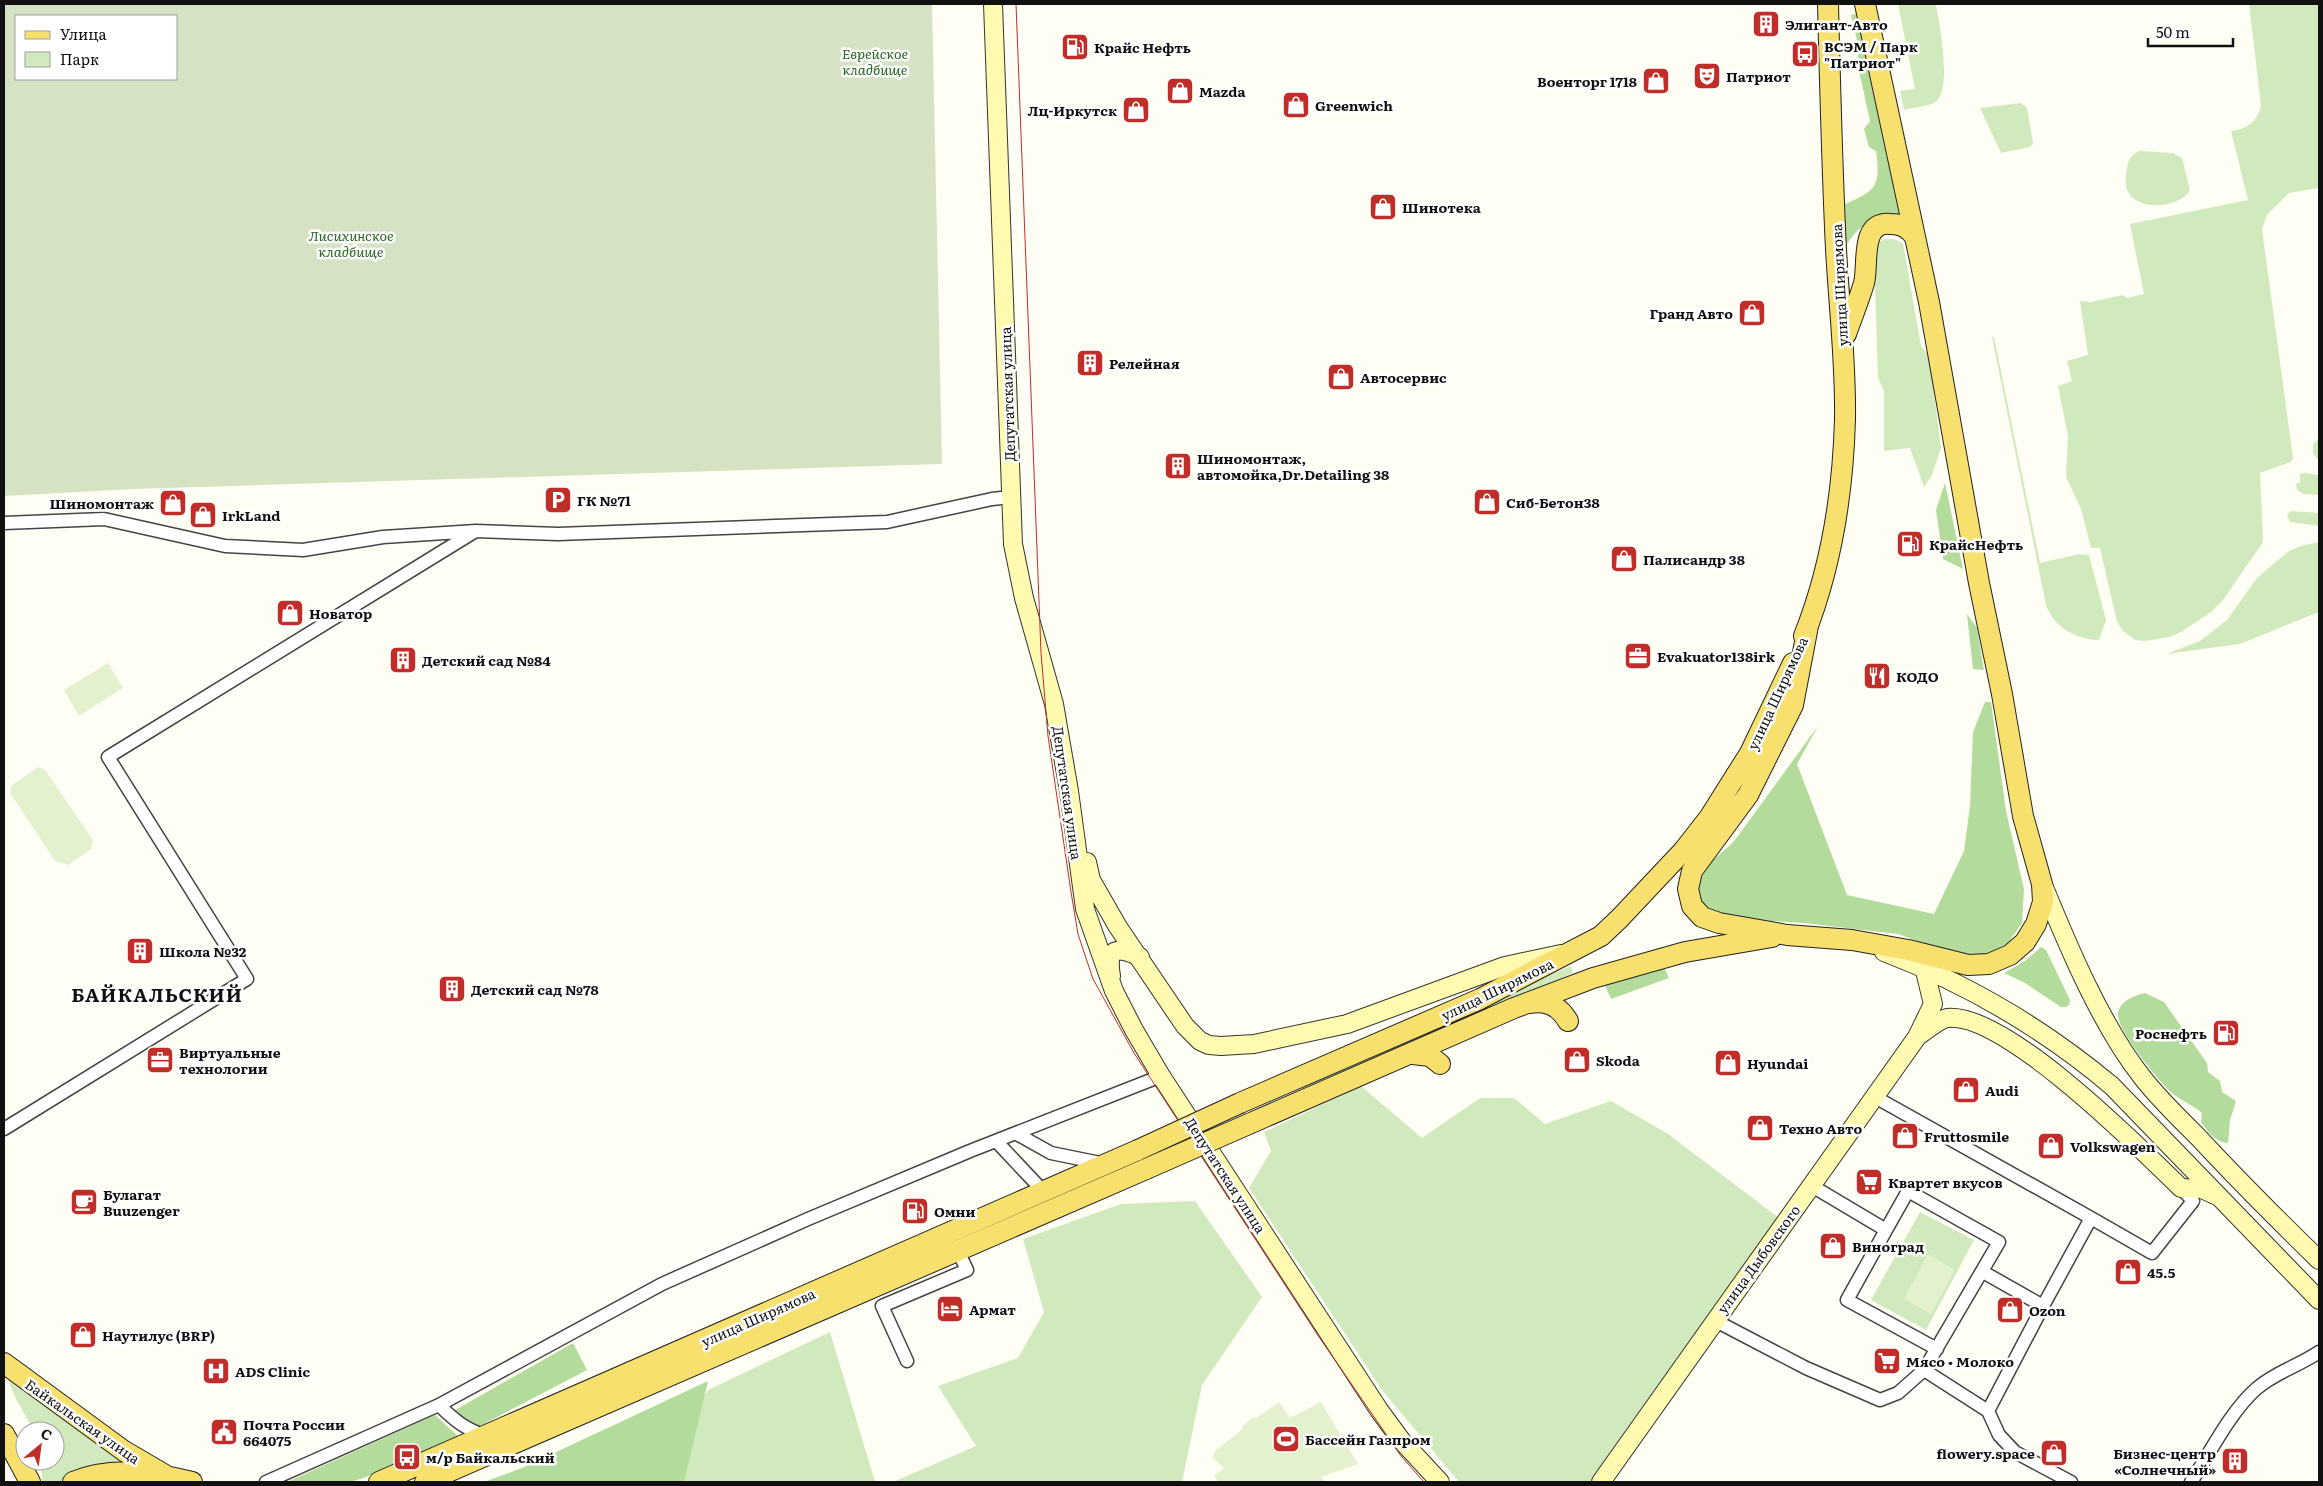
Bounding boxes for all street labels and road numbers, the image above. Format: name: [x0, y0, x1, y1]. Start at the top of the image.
street label: улица Ширямова: [1826, 223, 1852, 347]
street label: Депутатская улица: [995, 326, 1019, 462]
street label: улица Ширямова: [1742, 633, 1812, 753]
street label: Депутатская улица: [1049, 725, 1087, 862]
street label: улица Ширямова: [1437, 953, 1557, 1025]
street label: Депутатская улица: [1181, 1113, 1271, 1237]
street label: улица Дыбовского: [1712, 1201, 1804, 1317]
street label: улица Ширямова: [698, 1283, 819, 1351]
street label: Байкальская улица: [22, 1374, 145, 1468]

